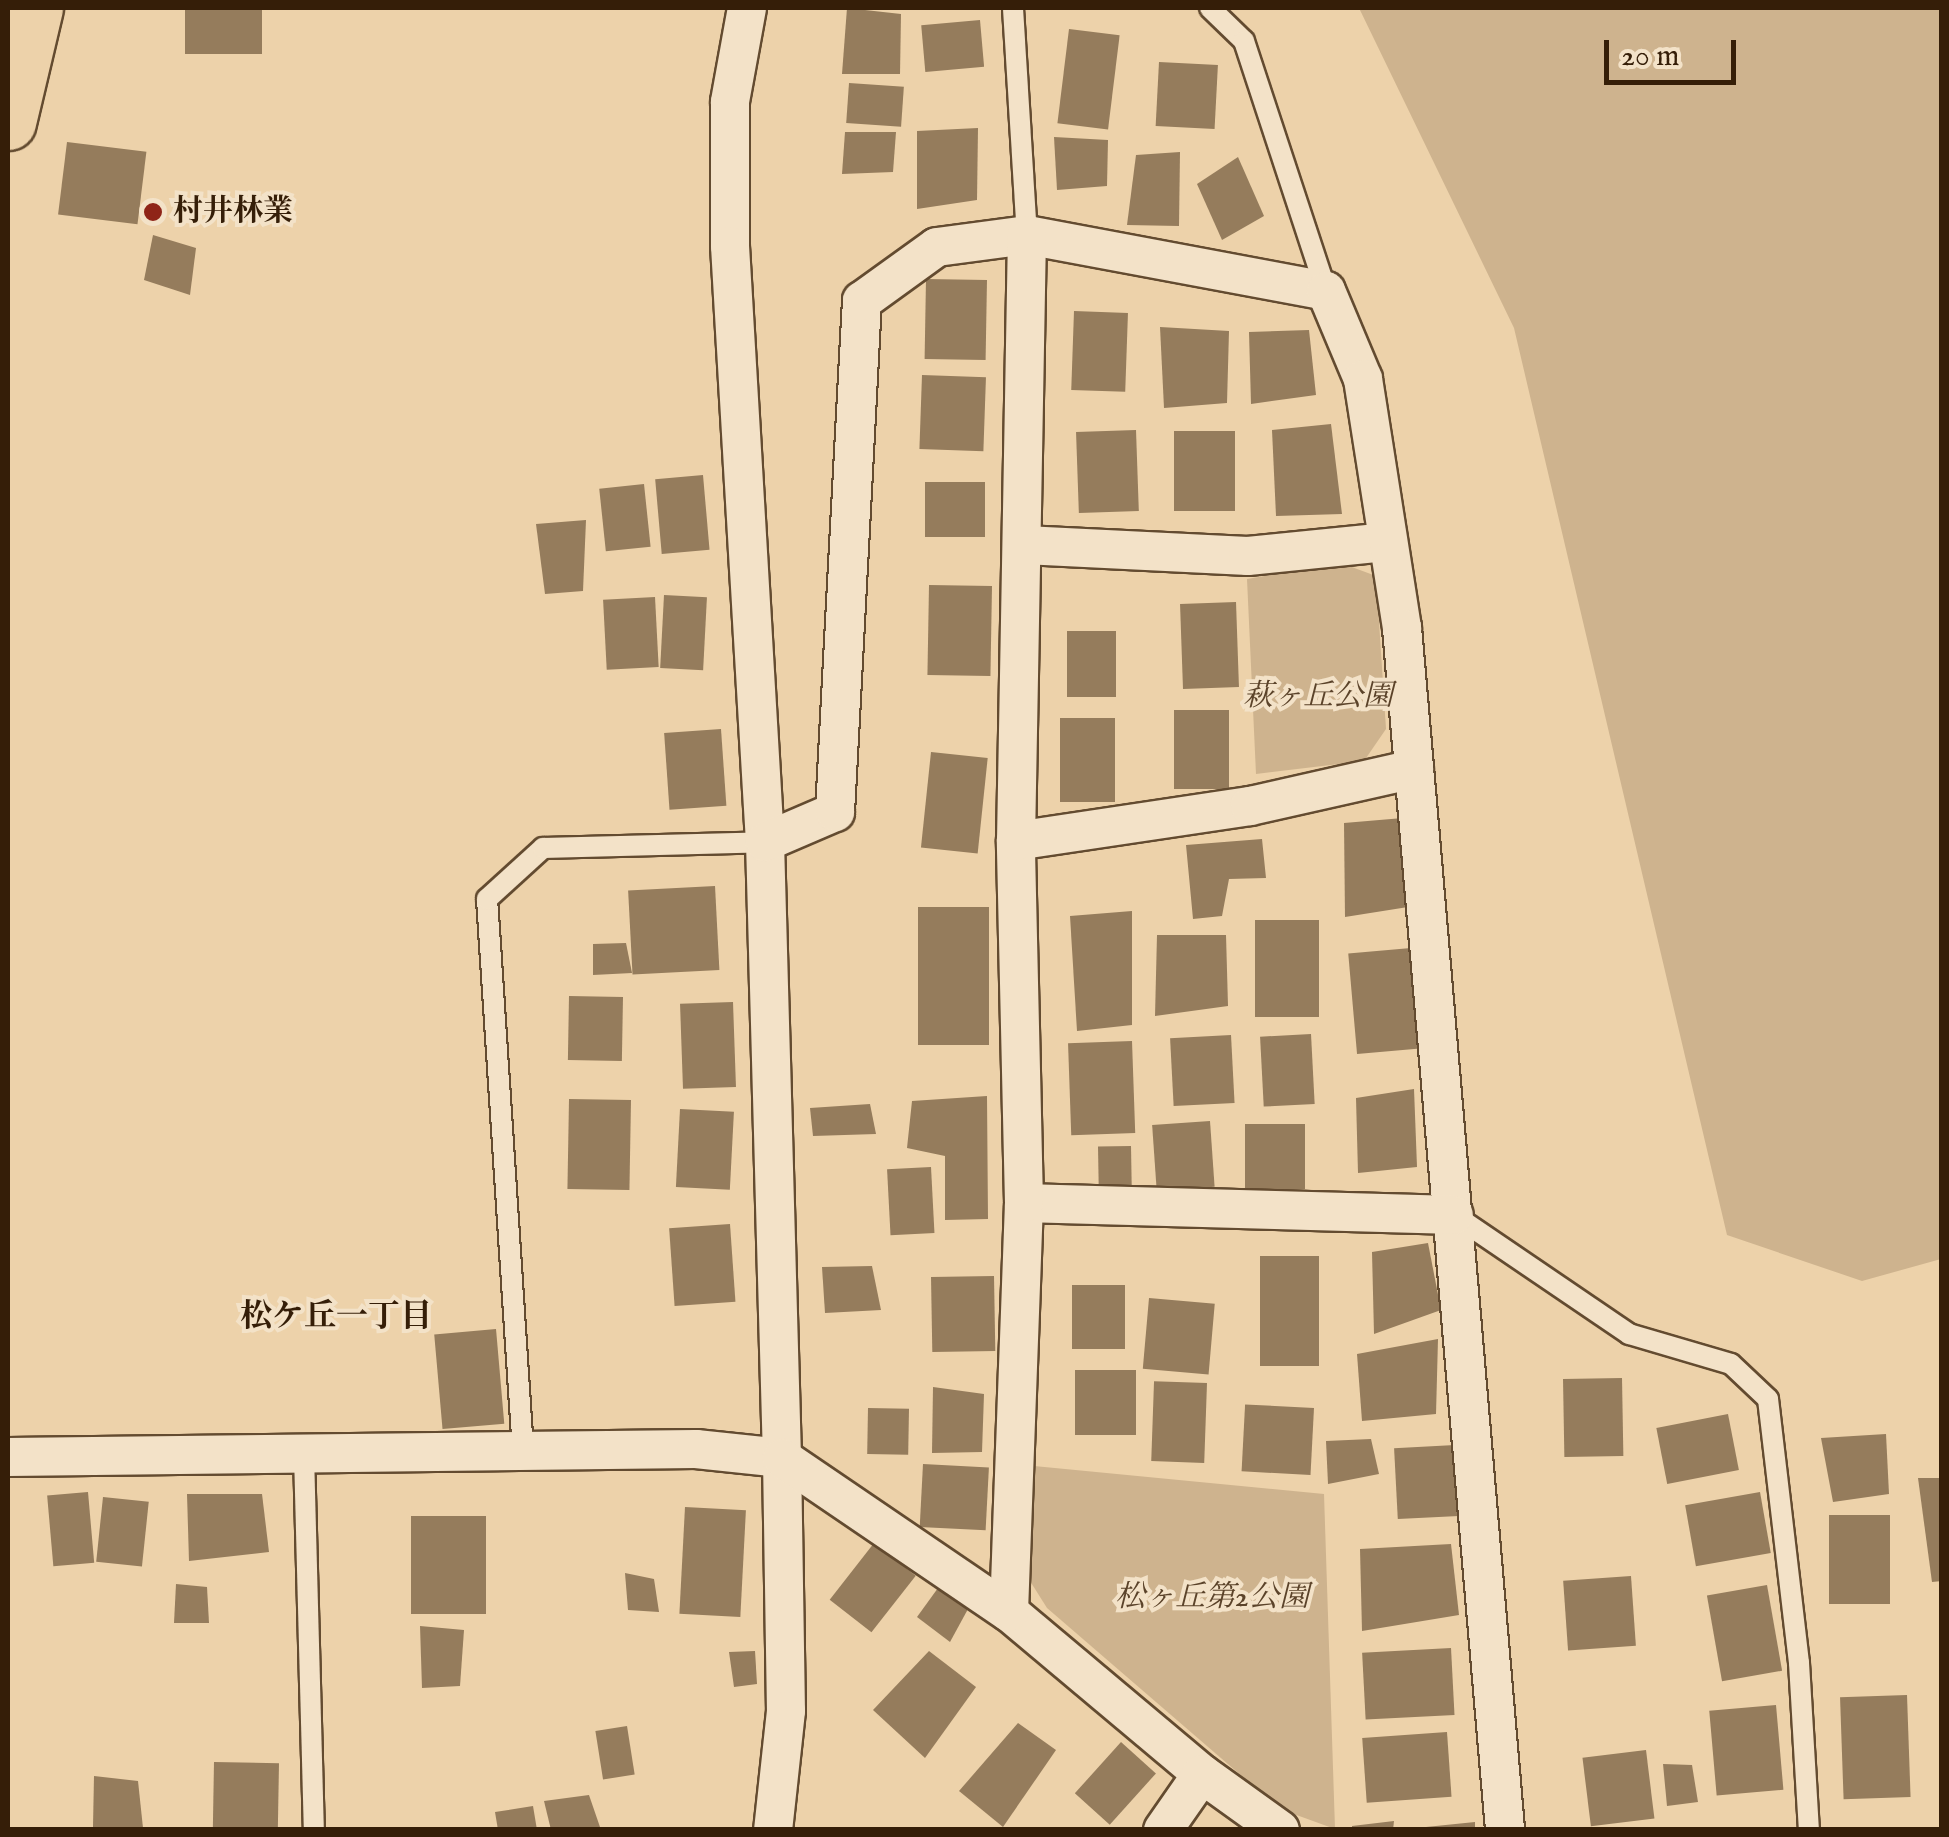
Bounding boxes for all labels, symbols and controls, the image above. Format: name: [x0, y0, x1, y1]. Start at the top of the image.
scale bar: [1609, 20, 1742, 82]
text: 20 m: [1621, 38, 1680, 76]
place label: 村井林業: [173, 194, 293, 230]
marker: 村井林業: [142, 201, 164, 223]
park label: 萩ヶ丘公園: [1243, 679, 1393, 715]
district label: 松ケ丘一丁目: [240, 1299, 432, 1337]
park label: 松ヶ丘第2公園: [1115, 1580, 1309, 1616]

